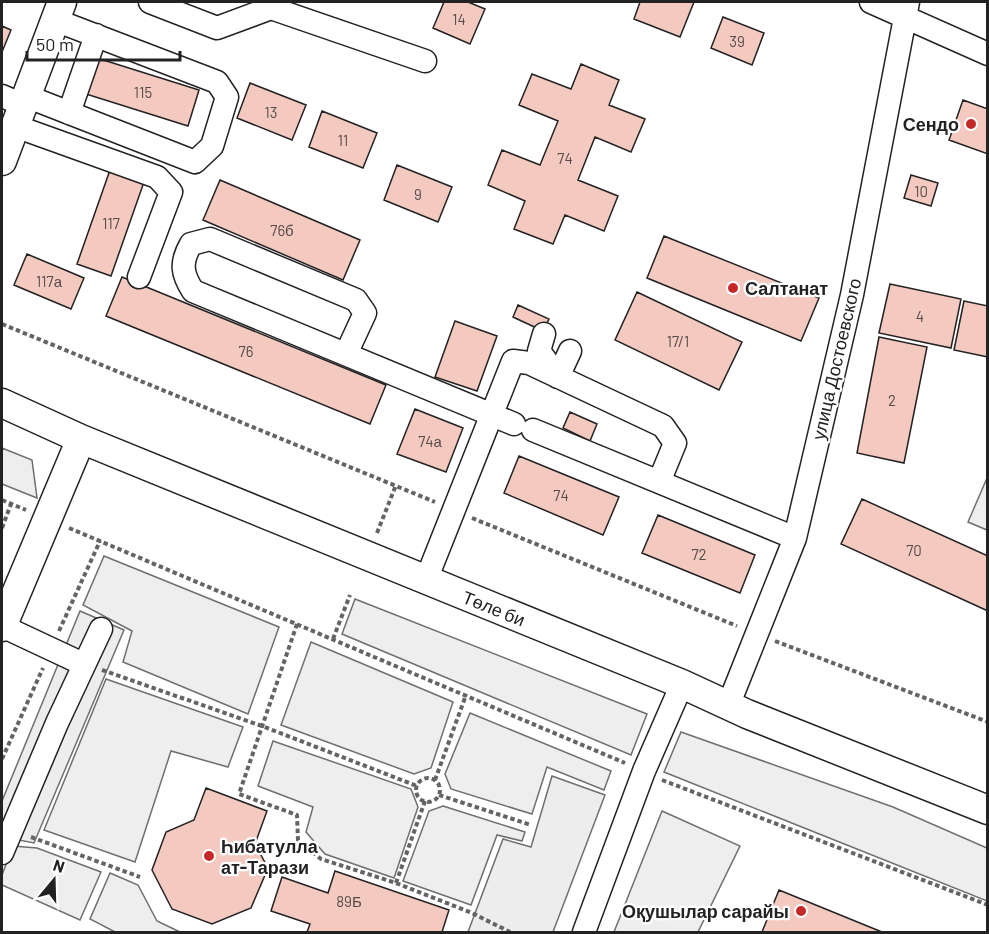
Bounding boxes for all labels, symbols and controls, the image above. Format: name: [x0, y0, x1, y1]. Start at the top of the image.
house number: 14: [452, 10, 466, 28]
scale bar: [27, 24, 180, 62]
house number: 39: [729, 32, 745, 50]
text: 50 m: [36, 33, 74, 55]
house number: 115: [134, 83, 152, 101]
house number: 13: [265, 103, 277, 121]
place label: Сендо: [903, 113, 959, 135]
marker: Сендо: [964, 117, 978, 131]
house number: 11: [338, 131, 348, 149]
house number: 74: [557, 149, 573, 167]
house number: 10: [914, 182, 928, 200]
house number: 9: [414, 185, 422, 203]
house number: 117: [102, 214, 120, 232]
house number: 76б: [270, 221, 294, 239]
house number: 117а: [36, 272, 63, 290]
street label: улица Достоевского: [807, 276, 865, 442]
place label: Салтанат: [745, 277, 828, 299]
marker: Салтанат: [726, 281, 740, 295]
house number: 4: [916, 307, 924, 325]
house number: 17/1: [667, 332, 689, 350]
house number: 76: [239, 342, 253, 360]
house number: 2: [888, 391, 896, 409]
house number: 74а: [418, 432, 443, 450]
house number: 74: [553, 486, 569, 504]
house number: 70: [906, 541, 922, 559]
house number: 72: [691, 545, 707, 563]
street label: Төле би: [460, 586, 528, 630]
place label: Һибатулла ат-Тарази: [221, 835, 319, 878]
marker: Һибатулла ат-Тарази: [202, 849, 216, 863]
north arrow: [24, 850, 84, 910]
text: N: [51, 855, 67, 876]
house number: 89Б: [336, 892, 362, 910]
place label: Оқушылар сарайы: [622, 900, 789, 922]
marker: Оқушылар сарайы: [794, 904, 808, 918]

